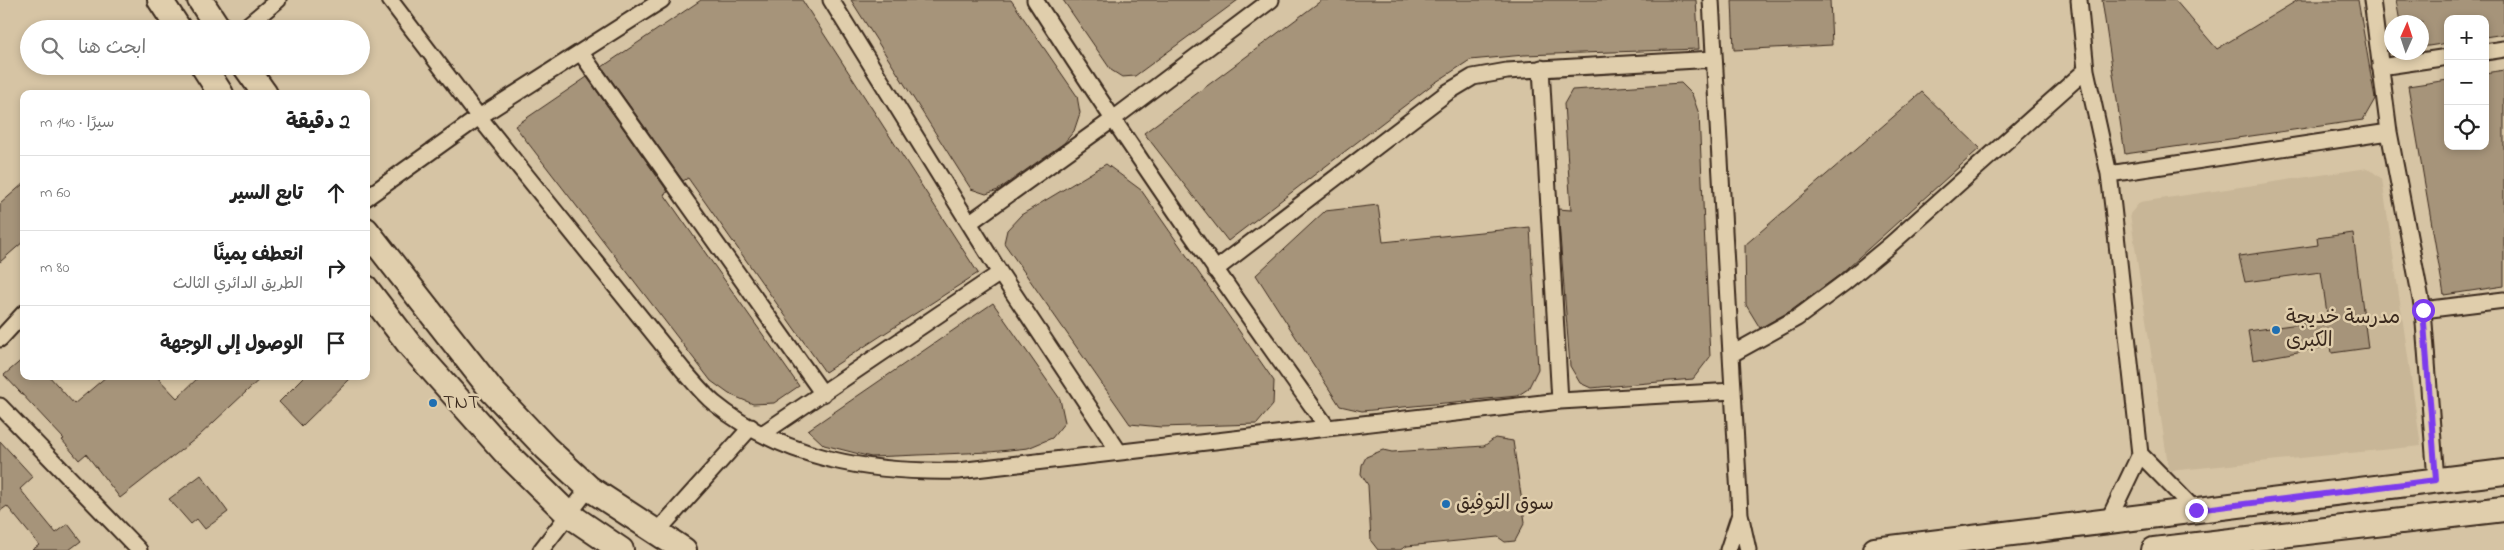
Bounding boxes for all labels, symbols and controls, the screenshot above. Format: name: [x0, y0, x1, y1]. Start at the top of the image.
north arrow: [2384, 15, 2429, 60]
map controls: [2444, 15, 2489, 150]
button: +: [2444, 15, 2489, 60]
search box: [20, 20, 370, 75]
icon: search: [38, 34, 66, 62]
text: ابحث هنا: [78, 35, 146, 62]
button: −: [2444, 60, 2489, 105]
button: locate: [2444, 105, 2489, 150]
text: 2 دقيقة: [286, 108, 350, 138]
text: سيرًا · 140 m: [40, 111, 114, 135]
icon: ahead: [322, 179, 350, 207]
text: 60 m: [40, 181, 70, 205]
text: تابع السير: [231, 181, 303, 208]
text: انعطف يمينًا: [213, 242, 303, 269]
icon: right: [322, 254, 350, 282]
text: 80 m: [40, 256, 69, 280]
text: الطريق الدائري الثالث: [173, 272, 303, 296]
route start: [2412, 299, 2435, 322]
place label: مدرسة خديجة الكبرى: [2286, 304, 2400, 356]
marker: مدرسة خديجة الكبرى: [2270, 324, 2282, 336]
icon: arrive: [322, 329, 350, 357]
text: الوصول إلى الوجهة: [160, 331, 303, 358]
place label: TNT: [443, 389, 479, 418]
marker: TNT: [427, 397, 439, 409]
place label: سوق التوفيق: [1456, 490, 1554, 519]
marker: سوق التوفيق: [1440, 498, 1452, 510]
route end: [2185, 499, 2208, 522]

